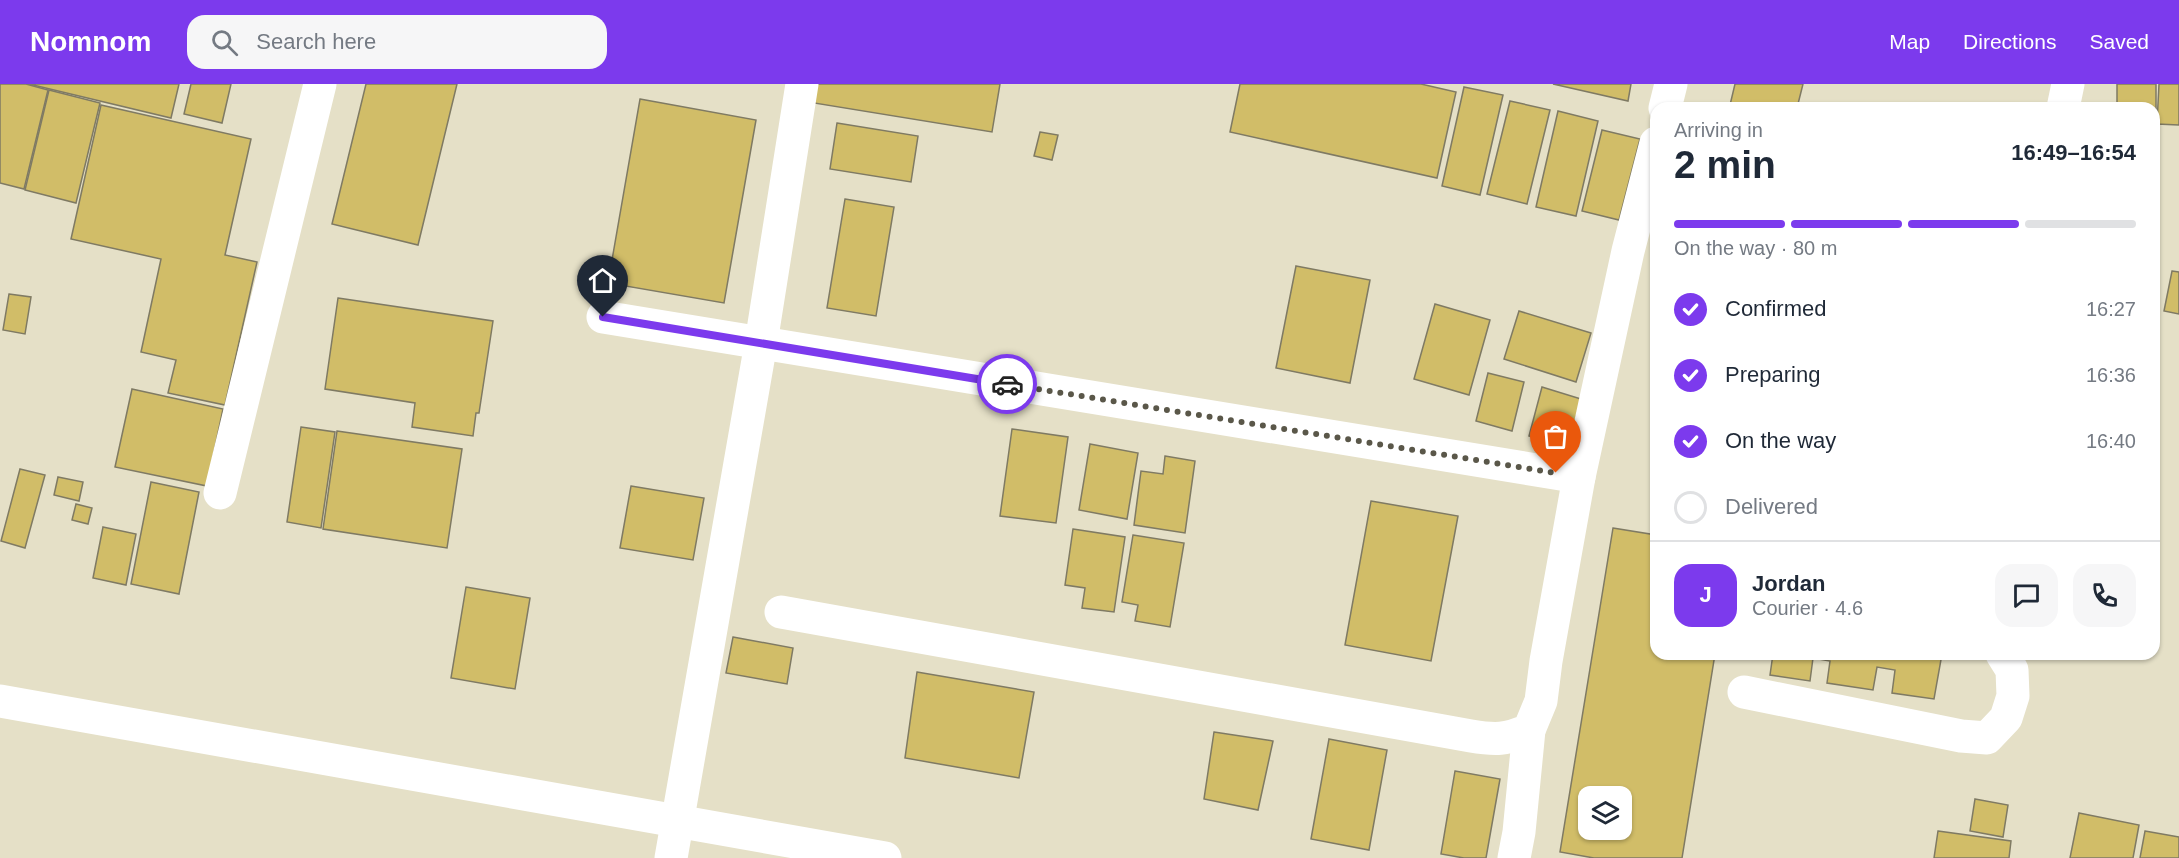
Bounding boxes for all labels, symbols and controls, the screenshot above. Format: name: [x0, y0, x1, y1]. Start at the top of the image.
search box: [187, 15, 607, 69]
text: Nomnom: [30, 26, 151, 57]
icon: search: [208, 26, 241, 59]
text: Search here: [256, 29, 376, 54]
text: Map: [1889, 30, 1930, 53]
text: Directions: [1963, 30, 2056, 53]
text: Saved: [2089, 30, 2149, 53]
text: Arriving in: [1674, 119, 1763, 141]
text: 16:49–16:54: [2011, 140, 2136, 165]
text: 2 min: [1674, 143, 1776, 186]
text: On the way · 80 m: [1674, 237, 1837, 259]
pin: [577, 255, 628, 317]
icon: home: [586, 264, 619, 297]
icon: check: [1674, 293, 1707, 326]
text: Confirmed: [1725, 296, 1826, 321]
text: 16:27: [2086, 298, 2136, 320]
courier: [977, 354, 1037, 414]
icon: check: [1674, 359, 1707, 392]
text: Preparing: [1725, 362, 1820, 387]
text: 16:36: [2086, 364, 2136, 386]
icon: car: [991, 368, 1024, 401]
pin: [1530, 411, 1581, 473]
icon: bag: [1539, 420, 1572, 453]
icon: check: [1674, 425, 1707, 458]
text: On the way: [1725, 428, 1836, 453]
text: 16:40: [2086, 430, 2136, 452]
text: Delivered: [1725, 494, 1818, 519]
button: chat: [1995, 564, 2058, 627]
button: phone: [2073, 564, 2136, 627]
text: Jordan: [1752, 571, 1825, 596]
text: J: [1699, 582, 1712, 607]
text: Courier · 4.6: [1752, 597, 1863, 619]
map controls: [1578, 786, 1632, 840]
button: layers: [1578, 786, 1632, 840]

